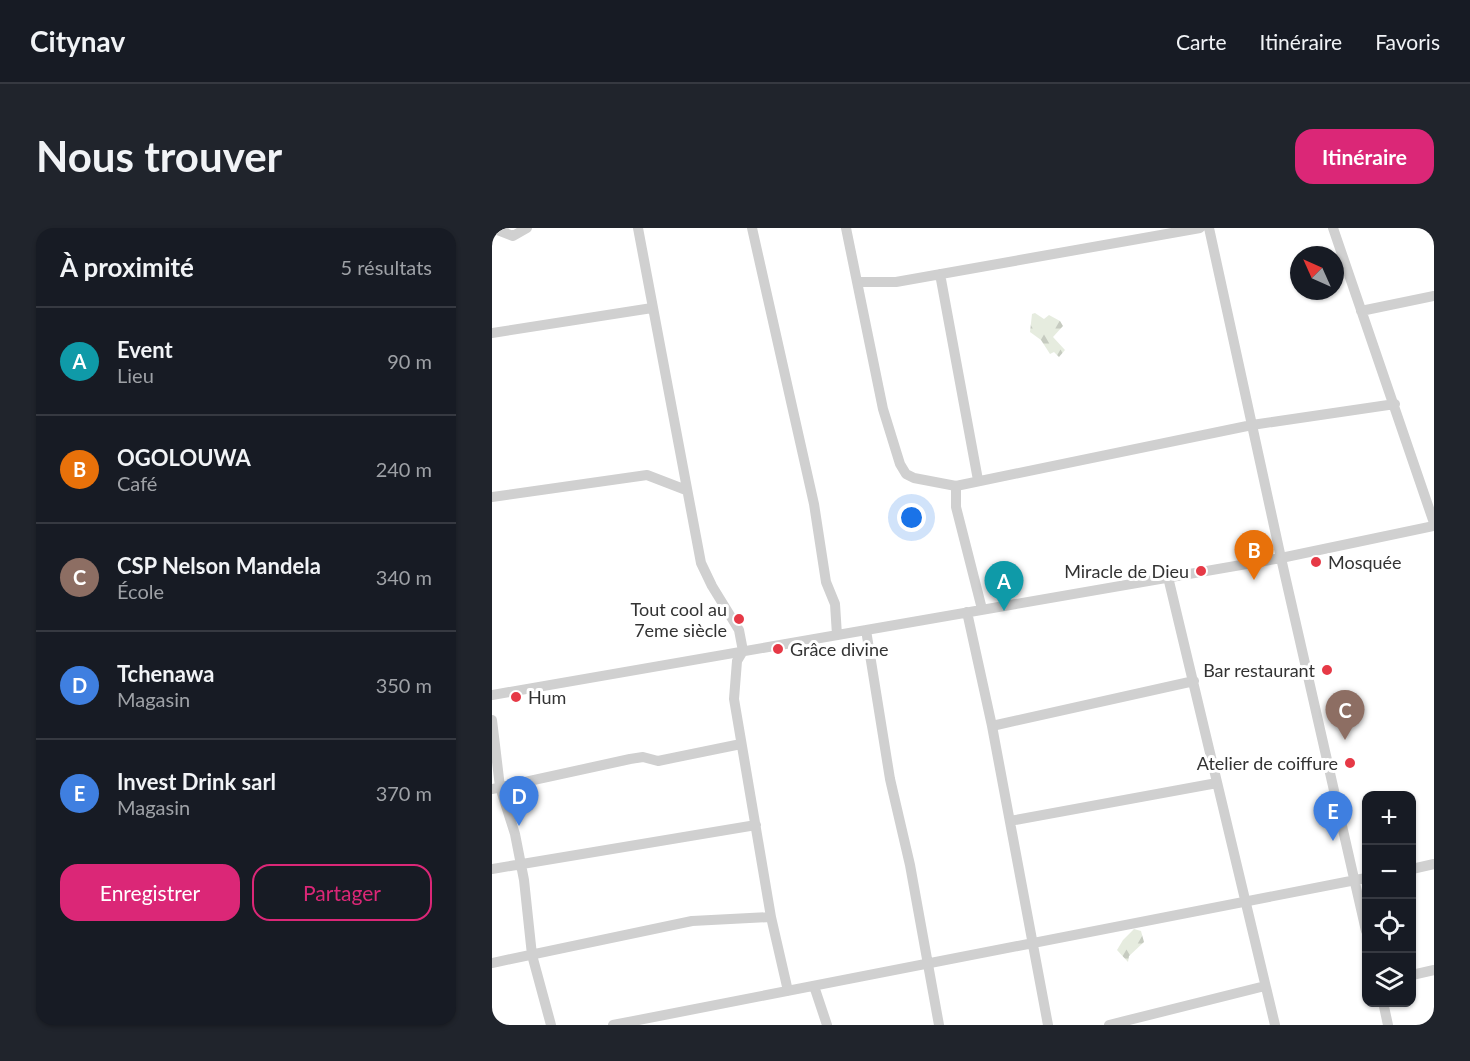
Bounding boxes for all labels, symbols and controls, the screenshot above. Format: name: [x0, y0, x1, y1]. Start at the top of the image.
text: Citynav: [30, 24, 125, 58]
text: Carte: [1176, 29, 1227, 54]
text: Itinéraire: [1260, 29, 1342, 54]
text: Favoris: [1375, 29, 1440, 54]
button: Itinéraire: [1295, 129, 1434, 184]
text: Nous trouver: [36, 131, 282, 181]
north arrow: [1290, 246, 1344, 300]
text: À proximité: [60, 251, 194, 283]
text: 5 résultats: [341, 255, 432, 279]
text: Event: [117, 336, 173, 363]
text: A: [73, 349, 86, 373]
text: 90 m: [387, 349, 432, 373]
text: Lieu: [117, 363, 154, 387]
text: OGOLOUWA: [117, 444, 251, 471]
text: B: [73, 457, 86, 481]
text: 240 m: [376, 457, 432, 481]
text: Café: [117, 471, 157, 495]
your location: [897, 503, 926, 532]
pin: B: [1234, 530, 1274, 580]
place label: Mosquée: [1328, 551, 1402, 573]
text: CSP Nelson Mandela: [117, 552, 321, 579]
marker: Mosquée: [1309, 555, 1323, 569]
place label: Miracle de Dieu: [1064, 560, 1189, 582]
pin: A: [984, 562, 1024, 611]
marker: Miracle de Dieu: [1194, 564, 1208, 578]
text: C: [73, 565, 86, 589]
text: 340 m: [376, 565, 432, 589]
text: École: [117, 579, 164, 603]
place label: Tout cool au 7eme siècle: [631, 598, 727, 641]
marker: Tout cool au 7eme siècle: [732, 612, 746, 626]
place label: Grâce divine: [790, 638, 888, 660]
marker: Grâce divine: [771, 642, 785, 656]
place label: Bar restaurant: [1203, 659, 1316, 681]
text: Tchenawa: [117, 660, 214, 687]
marker: Bar restaurant: [1320, 663, 1334, 677]
text: D: [72, 673, 87, 697]
text: 350 m: [376, 673, 432, 697]
place label: Hum: [528, 686, 566, 708]
text: Magasin: [117, 687, 190, 711]
marker: Hum: [509, 690, 523, 704]
pin: C: [1326, 690, 1364, 740]
place label: Atelier de coiffure: [1197, 752, 1338, 774]
marker: Atelier de coiffure: [1343, 756, 1357, 770]
text: Invest Drink sarl: [117, 768, 276, 795]
pin: D: [500, 776, 538, 826]
text: E: [74, 781, 85, 805]
text: 370 m: [376, 781, 432, 805]
map controls: [1362, 791, 1416, 1007]
button: +: [1362, 791, 1416, 845]
pin: E: [1314, 792, 1352, 841]
text: Magasin: [117, 795, 190, 819]
button: −: [1362, 845, 1416, 899]
button: Enregistrer: [60, 864, 240, 921]
button: Partager: [252, 864, 432, 921]
button: locate: [1362, 899, 1416, 953]
button: layers: [1362, 953, 1416, 1007]

